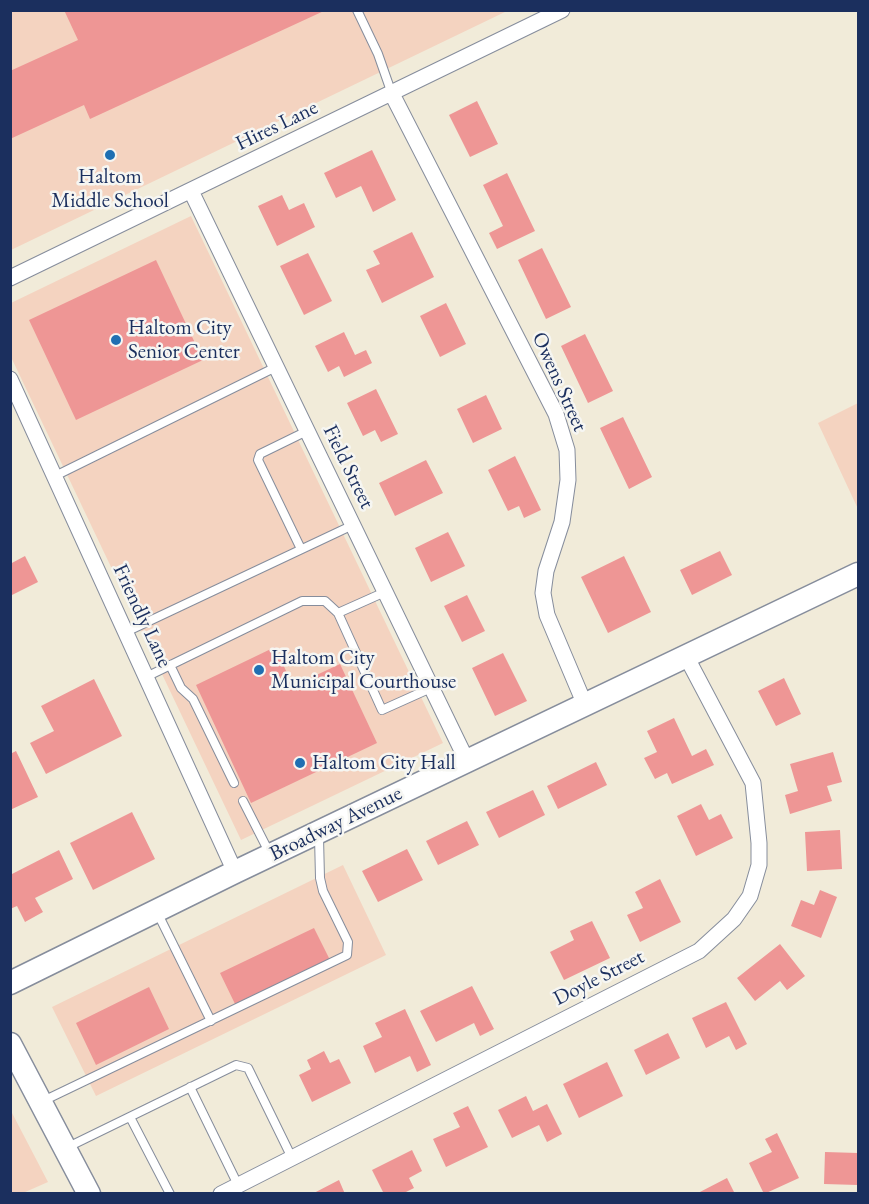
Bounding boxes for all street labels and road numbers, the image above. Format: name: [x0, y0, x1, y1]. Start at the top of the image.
street label: Hires Lane: [232, 95, 322, 157]
street label: Owens Street: [526, 328, 592, 436]
street label: Field Street: [317, 421, 379, 513]
street label: Friendly Lane: [107, 560, 177, 672]
street label: Broadway Avenue: [266, 781, 406, 867]
street label: Doyle Street: [549, 944, 649, 1012]

